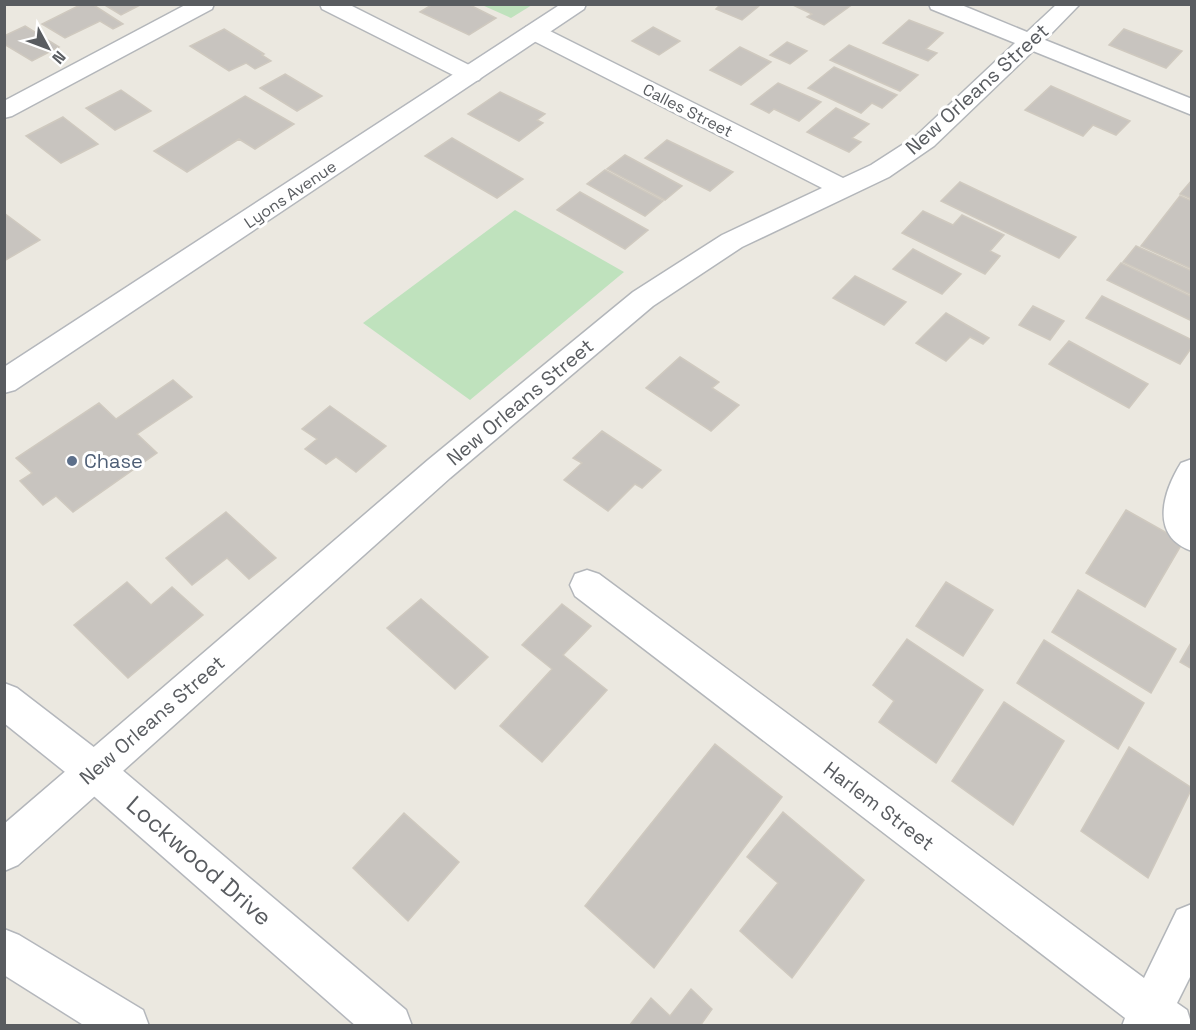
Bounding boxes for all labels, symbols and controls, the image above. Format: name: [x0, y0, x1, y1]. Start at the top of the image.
north arrow: [18, 18, 78, 78]
street label: New Orleans Street: [900, 18, 1054, 160]
text: N: [47, 47, 70, 68]
street label: Calles Street: [639, 79, 736, 142]
street label: Lyons Avenue: [240, 156, 341, 233]
street label: New Orleans Street: [441, 333, 599, 471]
place label: Chase: [84, 448, 143, 474]
marker: Chase: [65, 454, 79, 468]
street label: New Orleans Street: [74, 650, 230, 790]
street label: Harlem Street: [818, 756, 940, 856]
street label: Lockwood Drive: [120, 789, 279, 932]

